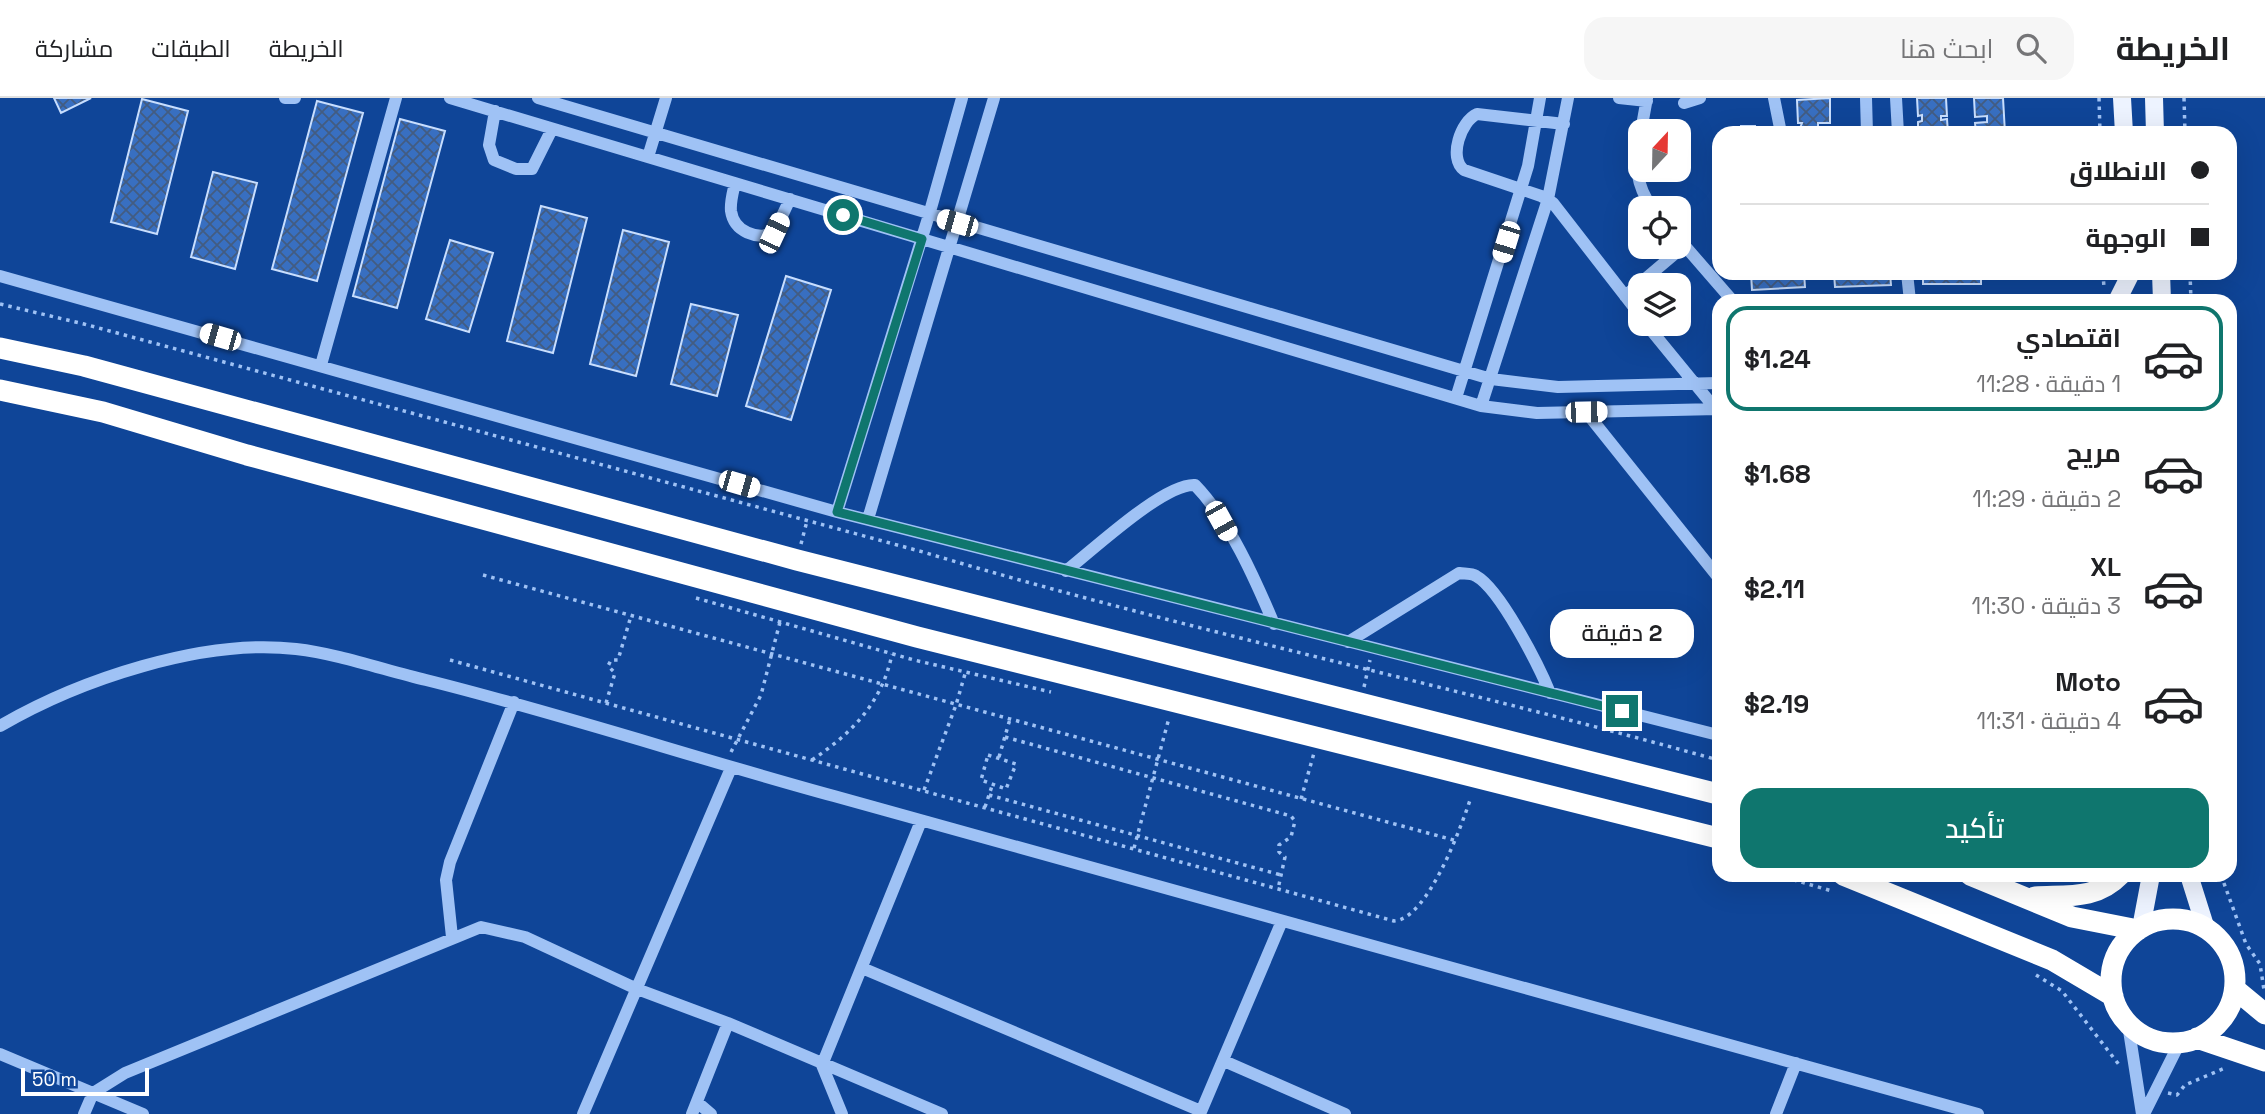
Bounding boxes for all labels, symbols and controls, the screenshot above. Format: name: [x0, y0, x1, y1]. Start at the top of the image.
search box: [1584, 17, 2074, 80]
text: الخريطة: [2116, 28, 2230, 70]
icon: search: [2012, 29, 2050, 67]
text: ابحث هنا: [1900, 32, 1994, 66]
text: مشاركة: [35, 33, 113, 64]
text: الطبقات: [151, 33, 231, 64]
text: الخريطة: [269, 33, 344, 64]
north arrow: [1628, 119, 1690, 182]
map controls: [1628, 119, 1691, 336]
text: الانطلاق: [2069, 154, 2167, 188]
button: locate: [1628, 196, 1691, 259]
route start: [827, 199, 859, 231]
car: [934, 207, 981, 239]
car: [756, 210, 793, 256]
car: [1490, 219, 1523, 265]
text: الوجهة: [2086, 221, 2167, 255]
button: layers: [1628, 273, 1691, 336]
car: [197, 321, 244, 353]
text: اقتصادي: [2016, 321, 2121, 355]
icon: car: [2142, 327, 2205, 390]
text: $1.24: [1744, 342, 1811, 376]
text: 1 دقيقة · 11:28: [1976, 369, 2121, 399]
car: [1565, 401, 1608, 423]
text: مريح: [2066, 436, 2121, 470]
icon: car: [2142, 442, 2205, 505]
text: $1.68: [1744, 457, 1811, 491]
car: [716, 468, 763, 500]
text: 2 دقيقة · 11:29: [1972, 484, 2121, 514]
car: [1202, 498, 1241, 544]
text: XL: [2090, 550, 2121, 584]
icon: car: [2142, 557, 2205, 620]
text: $2.11: [1744, 572, 1805, 606]
text: 3 دقيقة · 11:30: [1972, 591, 2121, 621]
callout: 2 دقيقة: [1550, 610, 1694, 658]
text: 2 دقيقة: [1582, 618, 1662, 648]
text: Moto: [2055, 665, 2121, 699]
icon: car: [2142, 672, 2205, 735]
text: $2.19: [1744, 687, 1809, 721]
route end: [1606, 695, 1638, 727]
text: 4 دقيقة · 11:31: [1977, 706, 2121, 736]
button: تأكيد: [1740, 788, 2209, 868]
scale bar: [21, 1065, 149, 1097]
text: 50 m: [32, 1067, 77, 1092]

